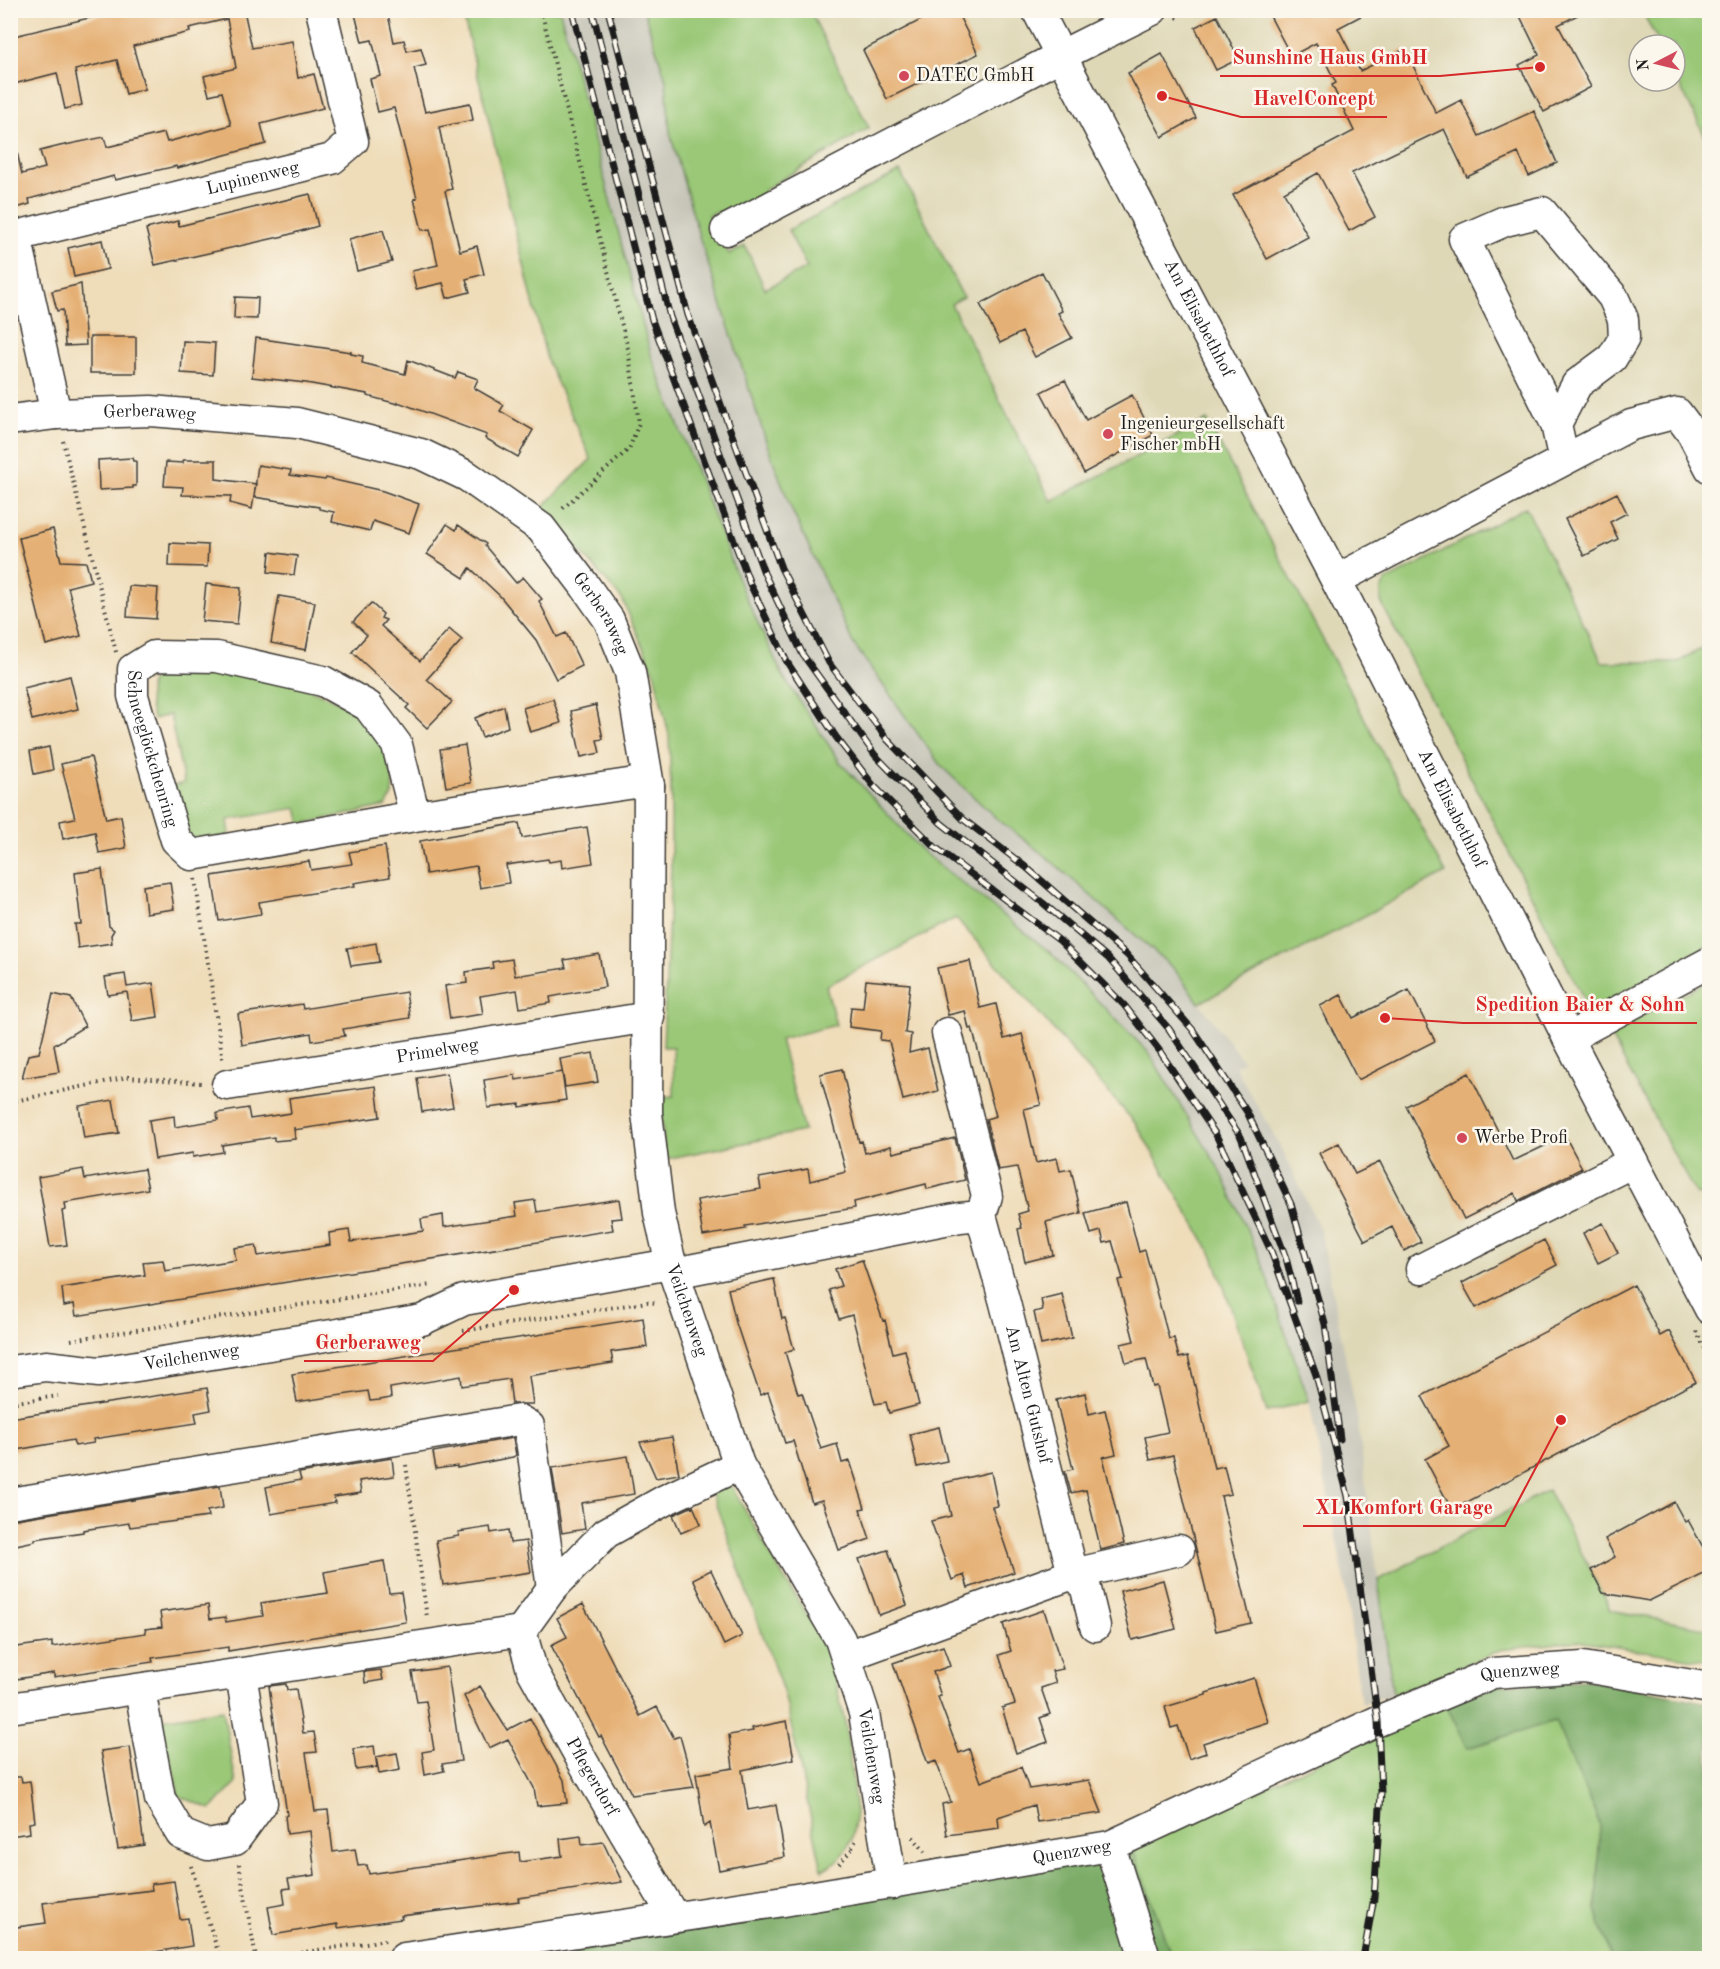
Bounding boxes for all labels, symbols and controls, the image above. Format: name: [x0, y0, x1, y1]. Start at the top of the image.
north arrow: [1627, 33, 1687, 93]
callout: Sunshine Haus GmbH: [1220, 38, 1440, 76]
text: Sunshine Haus GmbH: [1232, 49, 1428, 69]
text: N: [1635, 57, 1653, 72]
place label: DATEC GmbH: [916, 67, 1034, 85]
marker: DATEC GmbH: [897, 69, 911, 83]
callout: HavelConcept: [1241, 79, 1387, 117]
text: HavelConcept: [1253, 90, 1375, 110]
street label: Lupinenweg: [204, 158, 301, 198]
street label: Am Elisabethhof: [1160, 256, 1237, 381]
street label: Gerberaweg: [103, 402, 197, 424]
place label: Ingenieurgesellschaft Fischer mbH: [1120, 415, 1285, 454]
marker: Ingenieurgesellschaft Fischer mbH: [1101, 427, 1115, 441]
street label: Gerberaweg: [569, 569, 631, 658]
street label: Schneeglöckchenring: [124, 670, 181, 830]
street label: Am Elisabethhof: [1414, 746, 1490, 872]
callout: Spedition Baier & Sohn: [1463, 985, 1697, 1023]
text: Spedition Baier & Sohn: [1475, 996, 1685, 1016]
street label: Primelweg: [395, 1036, 480, 1067]
place label: Werbe Profi: [1474, 1129, 1568, 1147]
marker: Werbe Profi: [1455, 1131, 1469, 1145]
street label: Veilchenweg: [663, 1261, 711, 1359]
callout: Gerberaweg: [304, 1323, 433, 1361]
street label: Am Alten Gutshof: [1002, 1323, 1054, 1467]
text: Gerberaweg: [315, 1334, 421, 1354]
street label: Veilchenweg: [142, 1341, 241, 1374]
callout: XL Komfort Garage: [1303, 1488, 1505, 1526]
text: XL Komfort Garage: [1315, 1499, 1493, 1519]
street label: Quenzweg: [1478, 1660, 1560, 1686]
street label: Veilchenweg: [854, 1707, 888, 1805]
street label: Pflegerdorf: [562, 1735, 622, 1820]
street label: Quenzweg: [1031, 1837, 1113, 1868]

